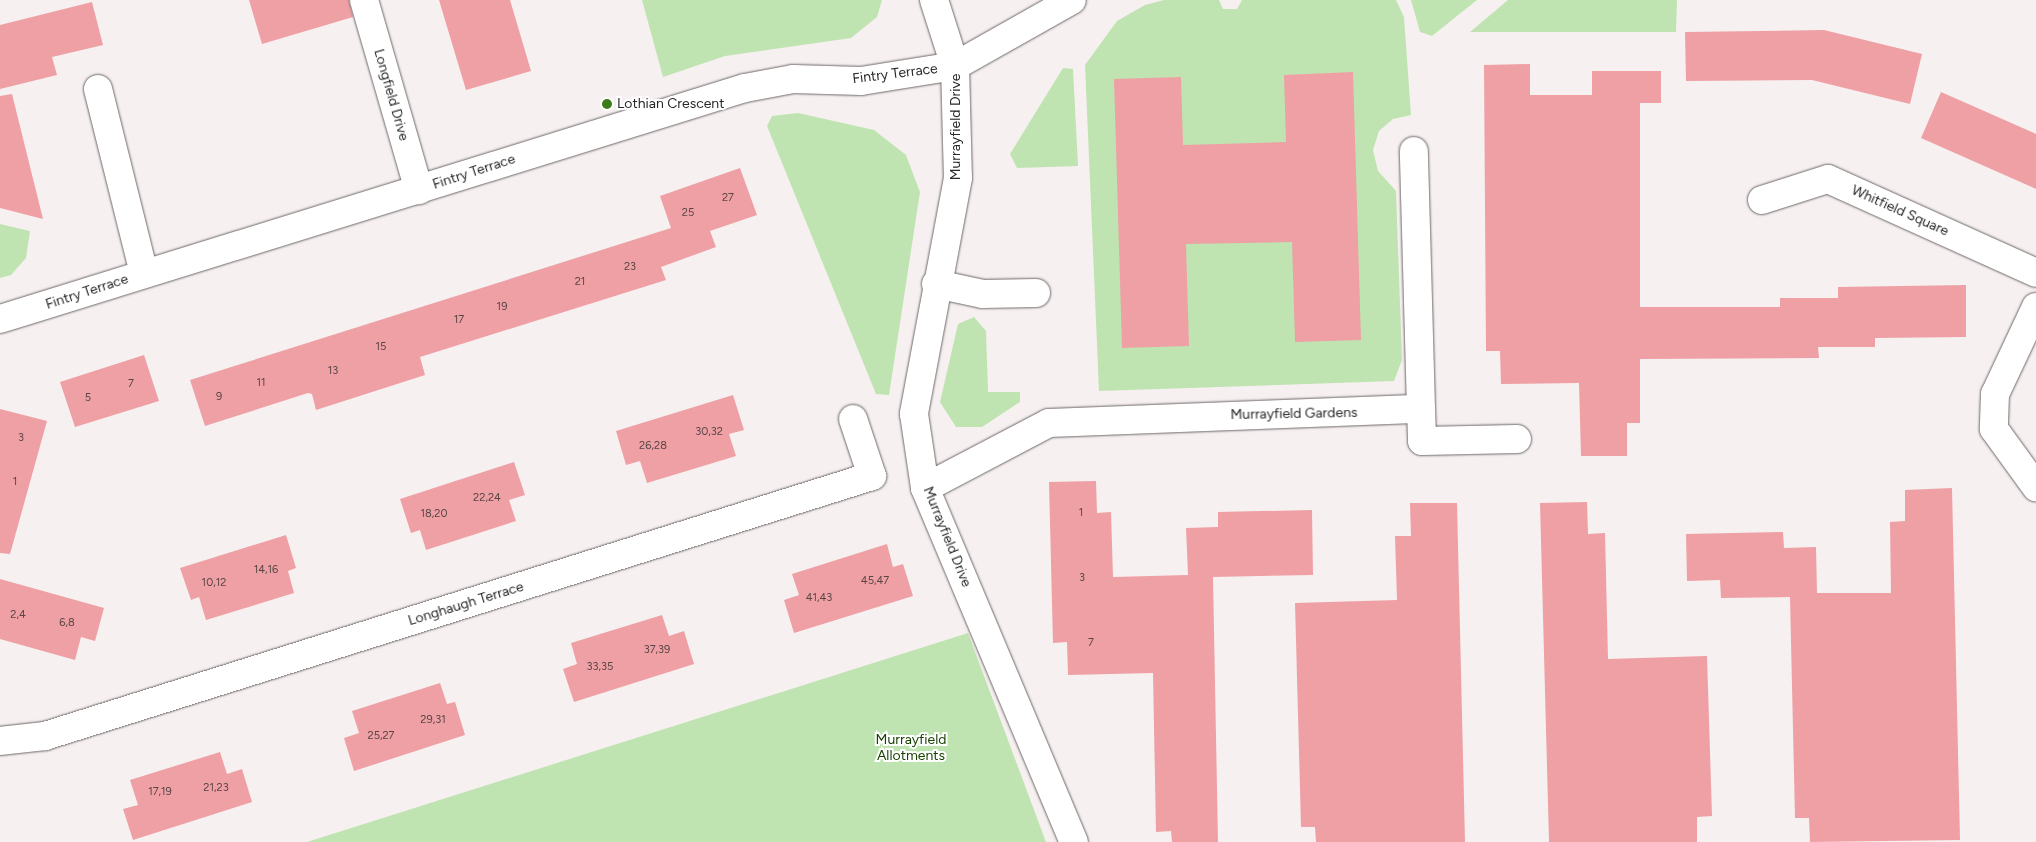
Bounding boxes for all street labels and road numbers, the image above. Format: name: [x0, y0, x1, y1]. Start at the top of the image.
street label: Longfield Drive: [370, 47, 412, 143]
street label: Fintry Terrace: [851, 60, 939, 88]
street label: Murrayfield Drive: [948, 74, 964, 180]
street label: Fintry Terrace: [431, 151, 517, 193]
street label: Whitfield Square: [1849, 182, 1951, 240]
street label: Fintry Terrace: [44, 271, 130, 313]
street label: Murrayfield Gardens: [1230, 404, 1358, 424]
street label: Murrayfield Drive: [919, 484, 975, 590]
street label: Longhaugh Terrace: [406, 578, 526, 630]

